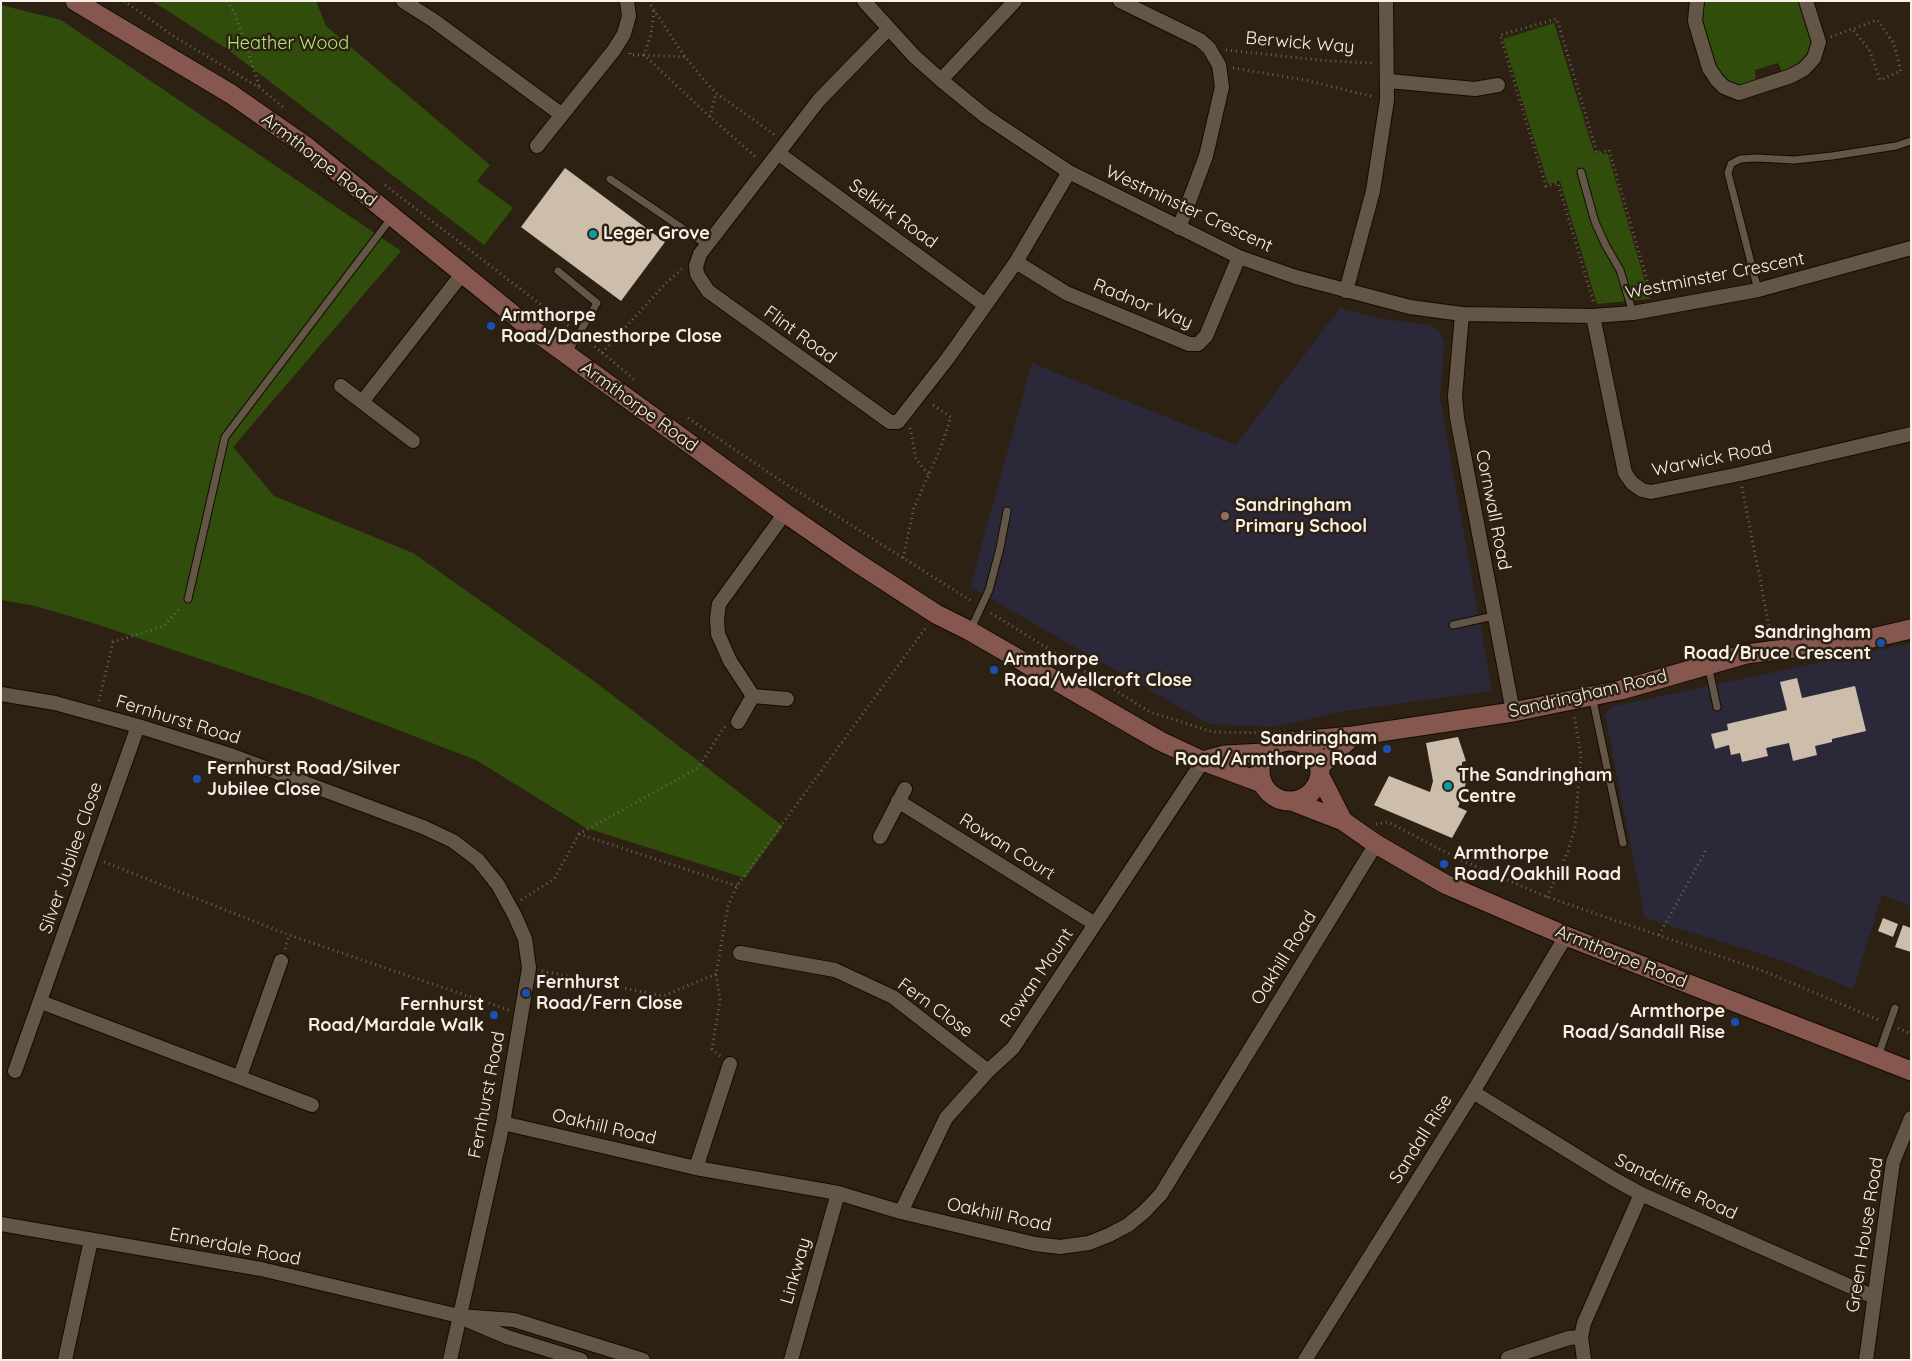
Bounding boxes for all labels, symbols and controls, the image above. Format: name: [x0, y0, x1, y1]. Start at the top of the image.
street label: Berwick Way: [1245, 27, 1355, 59]
park label: Heather Wood: [227, 33, 349, 55]
street label: Armthorpe Road: [257, 108, 381, 212]
street label: Westminster Crescent: [1102, 161, 1276, 257]
street label: Selkirk Road: [845, 175, 941, 253]
place label: Leger Grove: [603, 223, 710, 245]
marker: Leger Grove: [587, 228, 599, 240]
street label: Westminster Crescent: [1624, 248, 1806, 304]
street label: Radnor Way: [1090, 274, 1196, 334]
street label: Flint Road: [760, 301, 840, 369]
place label: Armthorpe Road/Danesthorpe Close: [501, 305, 722, 348]
marker: Armthorpe Road/Danesthorpe Close: [485, 320, 497, 332]
street label: Armthorpe Road: [576, 357, 702, 457]
street label: Warwick Road: [1650, 437, 1774, 481]
street label: Cornwall Road: [1471, 448, 1515, 572]
place label: Sandringham Primary School: [1235, 495, 1367, 538]
marker: Sandringham Primary School: [1219, 510, 1231, 522]
place label: Sandringham Road/Bruce Crescent: [1683, 622, 1871, 664]
marker: Sandringham Road/Bruce Crescent: [1875, 637, 1887, 649]
place label: Armthorpe Road/Wellcroft Close: [1004, 649, 1192, 692]
marker: Armthorpe Road/Wellcroft Close: [988, 664, 1000, 676]
street label: Sandringham Road: [1507, 665, 1669, 723]
street label: Fernhurst Road: [113, 691, 243, 749]
place label: Sandringham Road/Armthorpe Road: [1175, 728, 1377, 771]
marker: Sandringham Road/Armthorpe Road: [1381, 743, 1393, 755]
place label: Fernhurst Road/Silver Jubilee Close: [207, 758, 400, 801]
place label: The Sandringham Centre: [1458, 765, 1612, 808]
marker: Fernhurst Road/Silver Jubilee Close: [191, 773, 203, 785]
street label: Silver Jubilee Close: [35, 779, 107, 937]
marker: The Sandringham Centre: [1442, 780, 1454, 792]
street label: Rowan Court: [955, 809, 1059, 885]
place label: Armthorpe Road/Oakhill Road: [1454, 843, 1621, 886]
marker: Armthorpe Road/Oakhill Road: [1438, 858, 1450, 870]
street label: Oakhill Road: [1247, 907, 1321, 1009]
street label: Armthorpe Road: [1552, 921, 1690, 993]
street label: Rowan Mount: [996, 924, 1078, 1032]
place label: Fernhurst Road/Fern Close: [536, 972, 683, 1014]
street label: Fern Close: [893, 974, 977, 1042]
marker: Fernhurst Road/Fern Close: [520, 987, 532, 999]
place label: Fernhurst Road/Mardale Walk: [308, 994, 484, 1036]
place label: Armthorpe Road/Sandall Rise: [1563, 1001, 1725, 1044]
marker: Fernhurst Road/Mardale Walk: [488, 1009, 500, 1021]
marker: Armthorpe Road/Sandall Rise: [1729, 1016, 1741, 1028]
street label: Fernhurst Road: [464, 1030, 510, 1160]
street label: Sandall Rise: [1385, 1090, 1457, 1188]
street label: Oakhill Road: [550, 1105, 658, 1149]
street label: Sandcliffe Road: [1611, 1149, 1741, 1225]
street label: Green House Road: [1842, 1156, 1888, 1314]
street label: Oakhill Road: [945, 1193, 1053, 1237]
street label: Ennerdale Road: [168, 1224, 302, 1270]
street label: Linkway: [776, 1235, 816, 1307]

